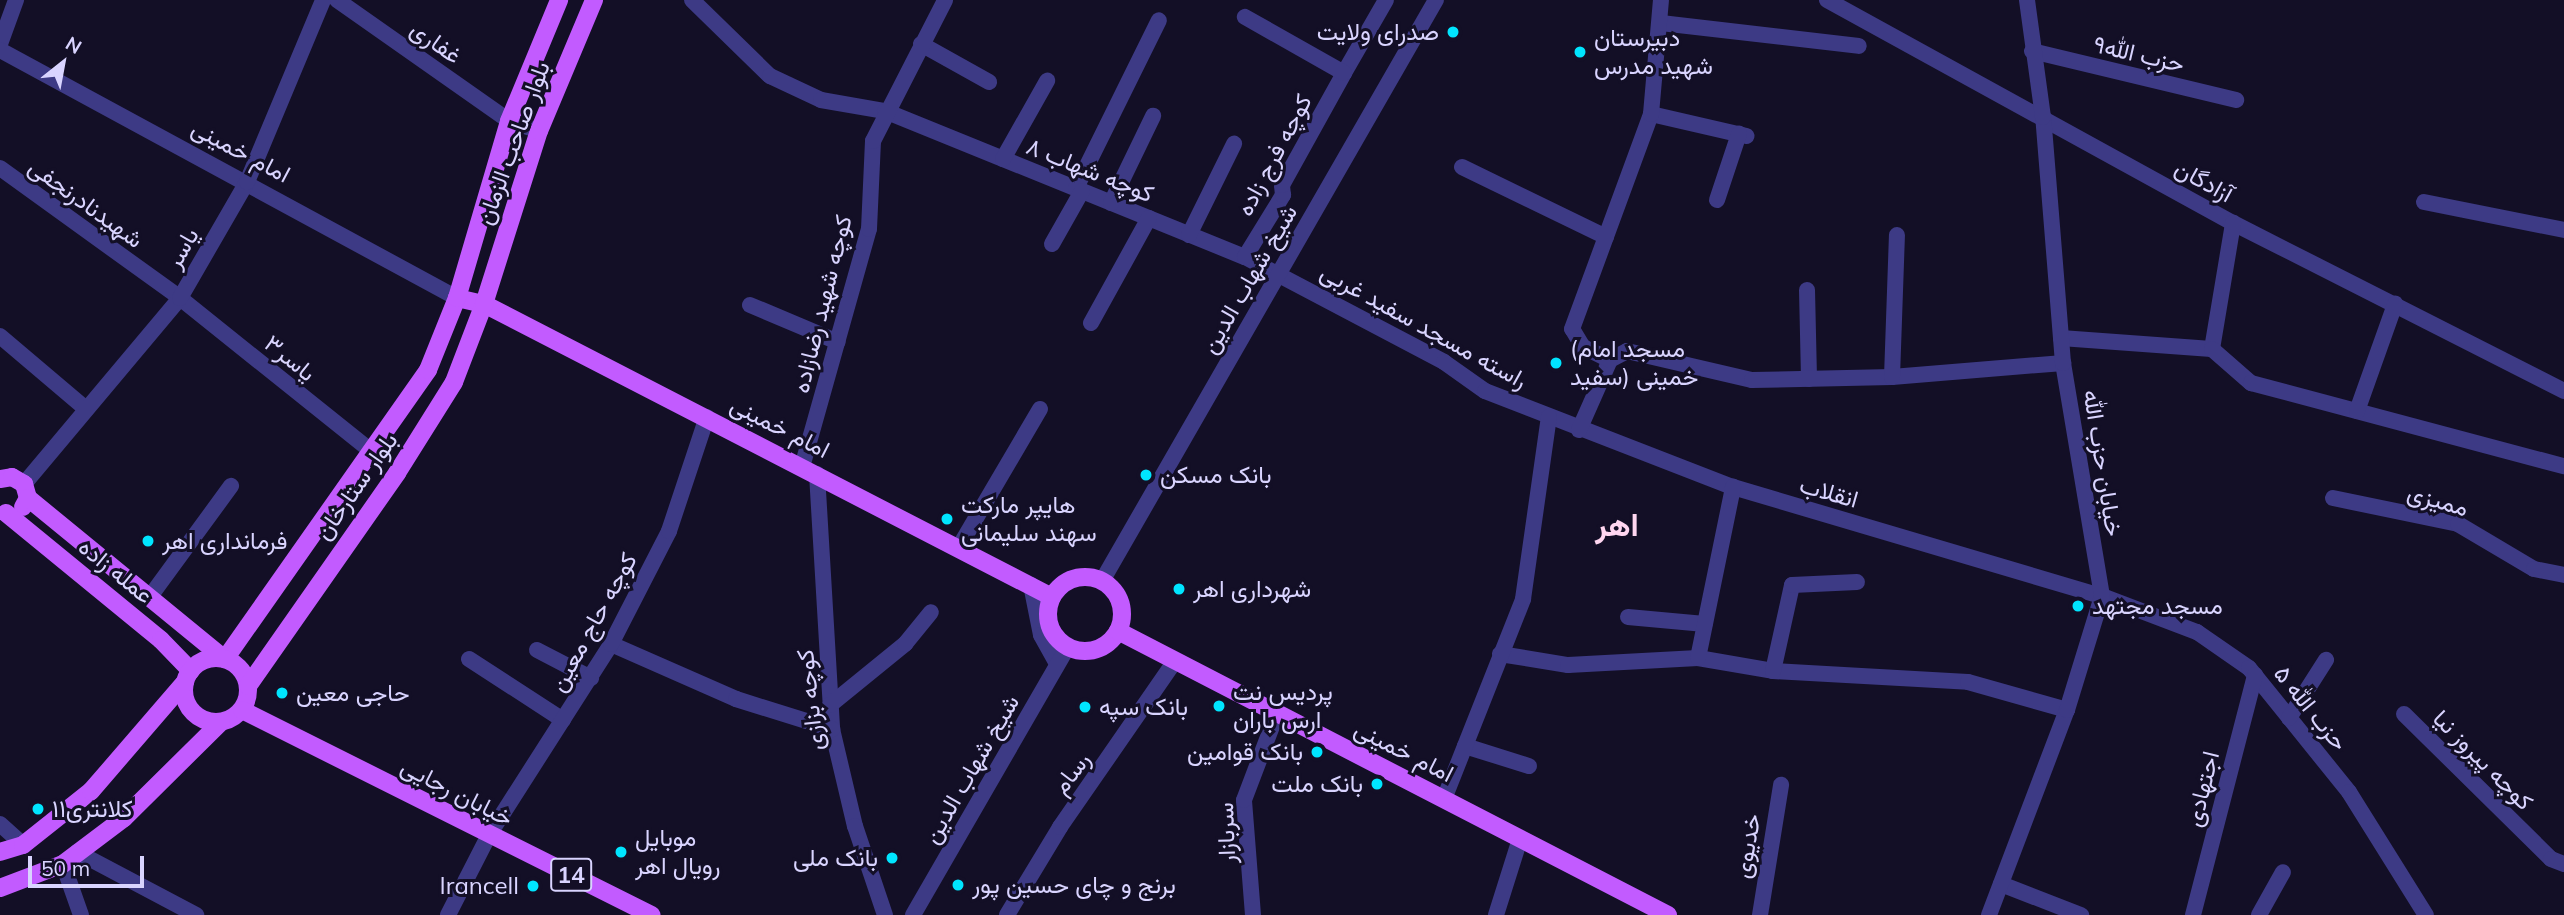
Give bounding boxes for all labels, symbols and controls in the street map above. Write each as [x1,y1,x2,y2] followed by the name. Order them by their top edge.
[405,14,467,70] street label: غفاری
[1317,18,1439,46] place label: صدرای ولایت
[1445,24,1461,40] marker: صدرای ولایت
[1594,24,1713,80] place label: دبیرستان شهید مدرس
[28,28,98,98] north arrow
[2091,30,2187,78] street label: حزب الله۹
[61,31,86,59] text: N
[1572,44,1588,60] marker: دبیرستان شهید مدرس
[470,57,556,229] street label: بلوار صاحب الزمان
[1230,89,1318,221] street label: کوچه فرج زاده
[187,113,295,189] street label: امام خمینی
[1022,131,1158,209] street label: کوچه شهاب ۸
[23,152,149,254] street label: شهیدنادرنجفی
[2170,153,2238,209] street label: آزادگان
[1195,200,1303,358] street label: شیخ شهاب الدین
[786,212,858,396] street label: کوچه شهید رضازاده
[159,223,205,273] street label: یاسر
[1316,257,1532,395] street label: راسته مسجد سفید غربی
[258,329,322,387] street label: یاسر۳
[1570,335,1698,391] place label: (مسجد امام خمینی (سفید
[1548,355,1564,371] marker: (مسجد امام خمینی (سفید
[2077,388,2129,538] street label: خیابان حزب الله
[726,390,834,464] street label: امام خمینی
[308,427,404,545] street label: بلوار ستارخان
[1160,461,1272,489] place label: بانک مسکن
[1138,467,1154,483] marker: بانک مسکن
[1796,470,1862,514] street label: انقلاب
[2404,478,2472,522] street label: ممیزی
[961,491,1097,547] place label: هایپر مارکت سهند سلیمانی
[1595,505,1639,543] district label: اهر
[939,511,955,527] marker: هایپر مارکت سهند سلیمانی
[162,527,288,555] place label: فرمانداری اهر
[73,532,159,610] street label: عمله زاده
[140,533,156,549] marker: فرمانداری اهر
[543,548,643,696] street label: کوچه حاج معین
[1193,575,1311,603] place label: شهرداری اهر
[1171,581,1187,597] marker: شهرداری اهر
[2092,592,2223,620] place label: مسجد مجتهد
[2070,598,2086,614] marker: مسجد مجتهد
[790,648,830,752] street label: کوچه بزازی
[2268,660,2354,756] street label: حزب الله ۵
[1233,678,1333,734] place label: پردیس نت ارس باران
[296,679,410,707] place label: حاجی معین
[274,685,290,701] marker: حاجی معین
[917,690,1025,848] street label: شیخ شهاب الدین
[1099,693,1188,721] place label: بانک سپه
[1211,698,1227,714] marker: پردیس نت ارس باران
[1077,699,1093,715] marker: بانک سپه
[2427,704,2539,816] street label: کوچه پیروز نیا
[1350,714,1458,788] street label: امام خمینی
[1187,738,1303,766] place label: بانک قوامین
[1309,744,1325,760] marker: بانک قوامین
[1046,746,1096,800] street label: رسام
[2179,748,2225,830] street label: اجتهادی
[396,751,518,833] street label: خیابان رجایی
[1271,770,1363,798] place label: بانک ملت
[1369,776,1385,792] marker: بانک ملت
[52,795,133,823] place label: کلانتری۱۱
[30,801,46,817] marker: کلانتری۱۱
[1211,802,1241,864] street label: سربازار
[1727,811,1767,881] street label: خدیوی
[635,824,720,880] place label: موبایل رویال اهر
[32,842,147,886] scale bar
[613,844,629,860] marker: موبایل رویال اهر
[793,844,878,872] place label: بانک ملی
[884,850,900,866] marker: بانک ملی
[41,855,90,881] text: 50 m
[550,856,592,894] road number: 14
[972,871,1176,899] place label: برنج و چای حسین پور
[440,872,519,900] place label: Irancell
[950,877,966,893] marker: برنج و چای حسین پور
[525,878,541,894] marker: Irancell

